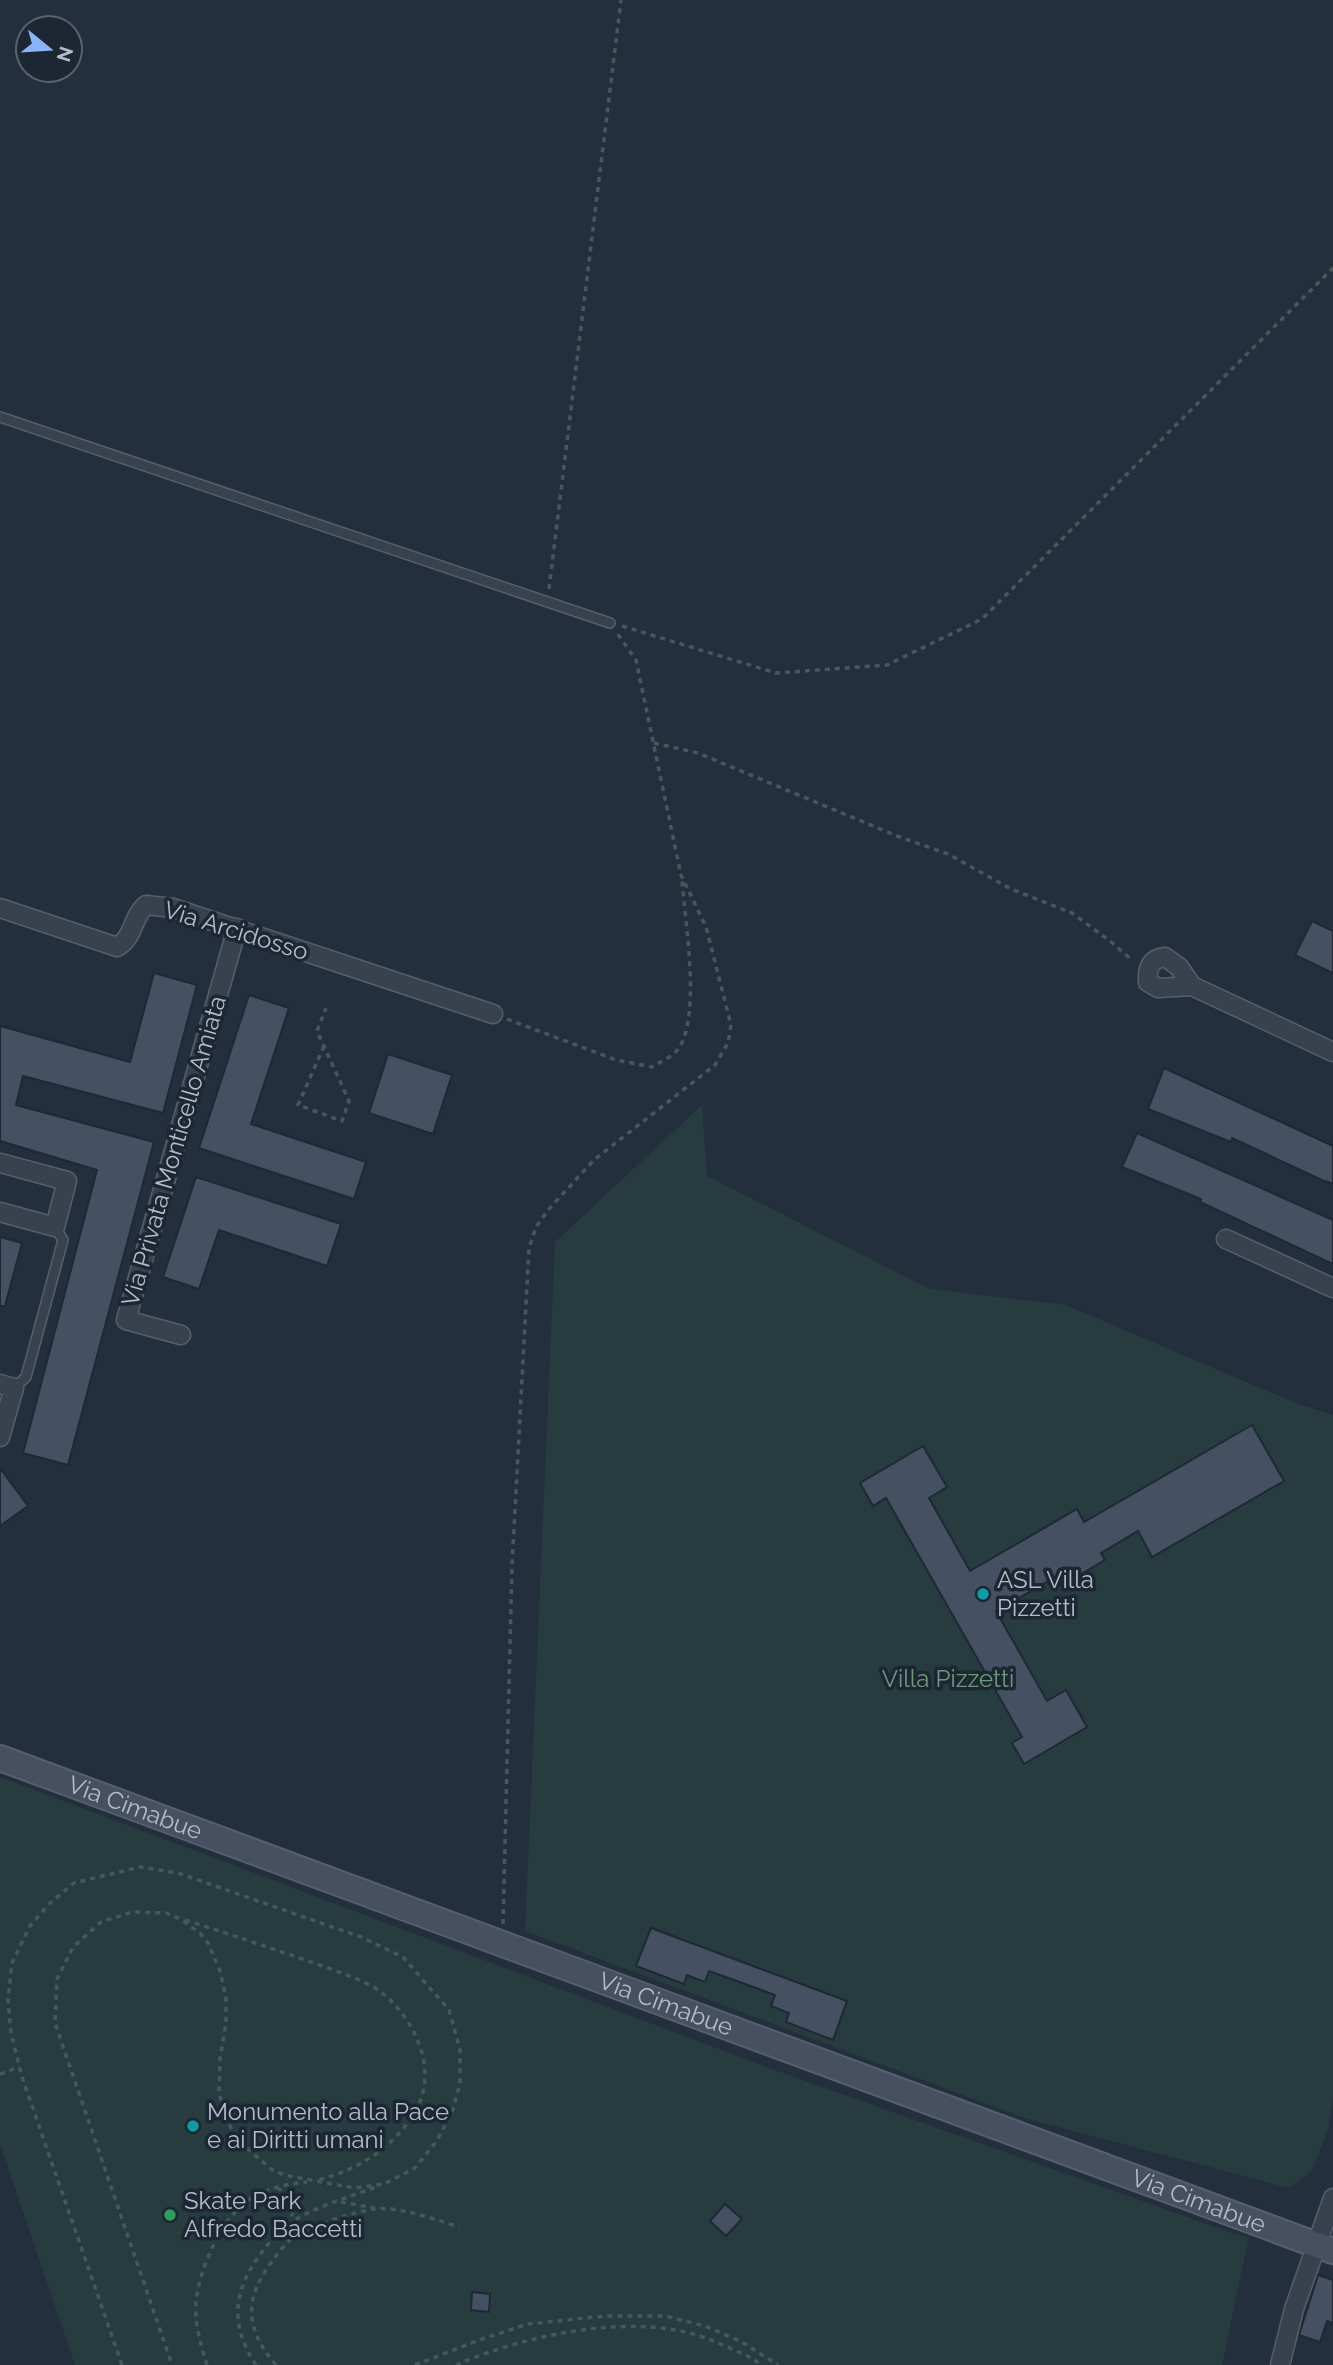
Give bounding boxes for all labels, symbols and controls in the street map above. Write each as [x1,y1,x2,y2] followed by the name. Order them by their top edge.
[14,14,84,84] north arrow
[52,44,78,65] text: N
[161,895,312,966] street label: Via Arcidosso
[115,992,232,1310] street label: Via Privata Monticello Amiata
[997,1565,1094,1622] place label: ASL Villa Pizzetti
[975,1586,991,1602] marker: ASL Villa Pizzetti
[882,1664,1014,1693] park label: Villa Pizzetti
[64,1769,206,1845] street label: Via Cimabue
[595,1966,737,2042] street label: Via Cimabue
[207,2097,449,2154] place label: Monumento alla Pace e ai Diritti umani
[185,2118,201,2134] marker: Monumento alla Pace e ai Diritti umani
[1128,2163,1270,2239] street label: Via Cimabue
[184,2186,363,2243] place label: Skate Park Alfredo Baccetti
[162,2207,178,2223] marker: Skate Park Alfredo Baccetti

